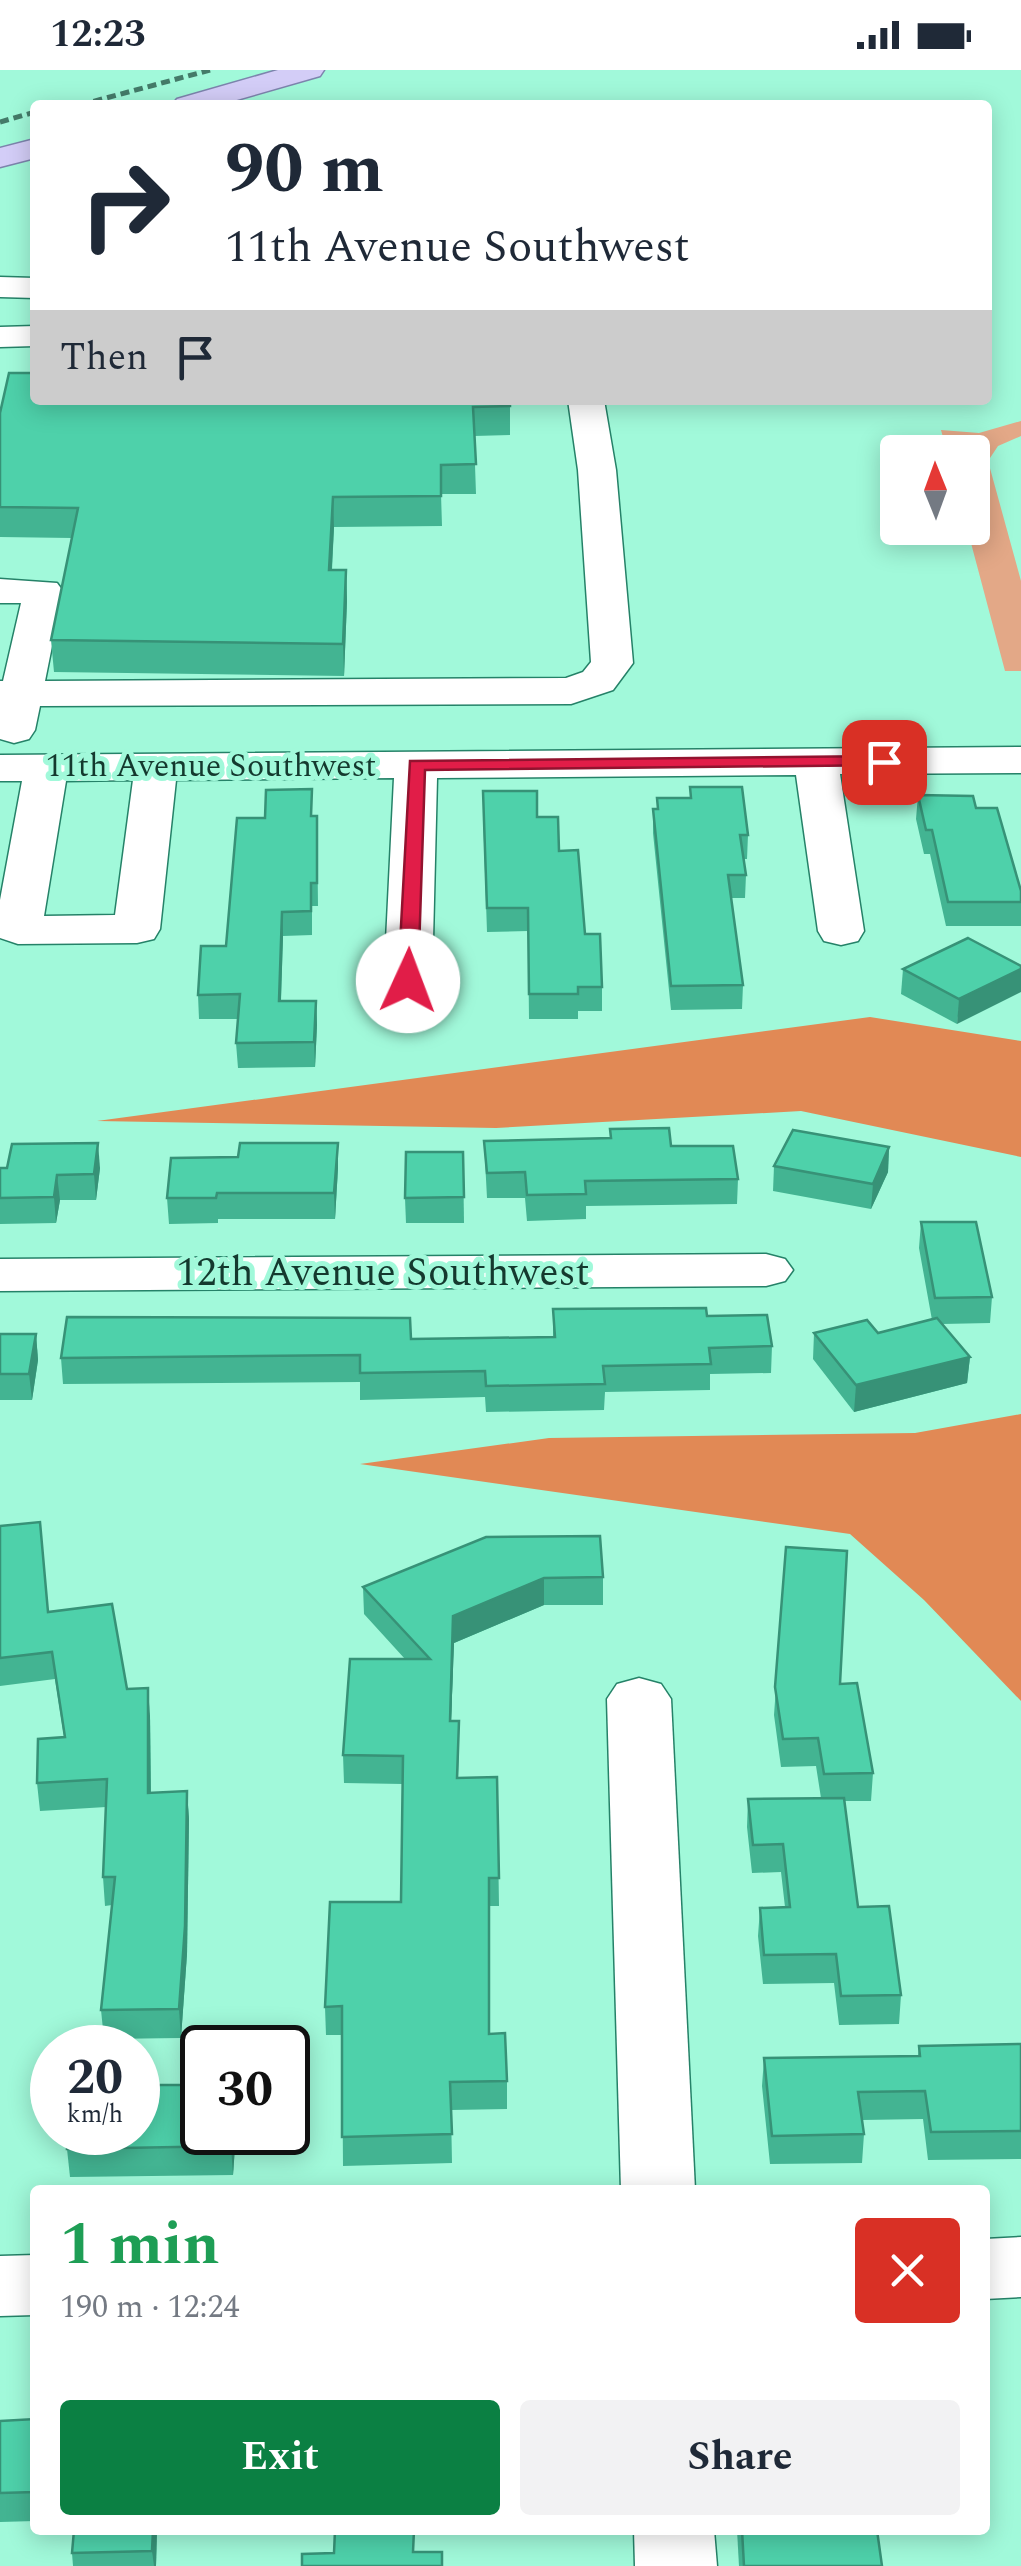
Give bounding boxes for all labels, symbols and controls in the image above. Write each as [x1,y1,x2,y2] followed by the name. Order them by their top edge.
[50,6,145,64] text: 12:23
[225,117,384,223] text: 90 m
[60,140,190,270] icon: right
[225,213,690,282] text: 11th Avenue Southwest
[60,329,148,387] text: Then
[168,330,223,385] icon: arrive
[880,435,990,545] north arrow
[880,435,990,545] map controls
[842,720,927,805] pin
[857,735,912,790] icon: arrive
[46,742,376,791] street label: 11th Avenue Southwest
[356,929,460,1033] position arrow
[176,1243,590,1304] street label: 12th Avenue Southwest
[180,2025,310,2155] speed limit sign: 30
[67,2040,123,2116] text: 20
[67,2096,123,2134] text: km/h
[60,2199,220,2291] text: 1 min
[855,2218,960,2323] button: close
[60,2283,240,2332] text: 190 m · 12:24
[60,2400,500,2515] button: Exit
[520,2400,960,2515] button: Share

